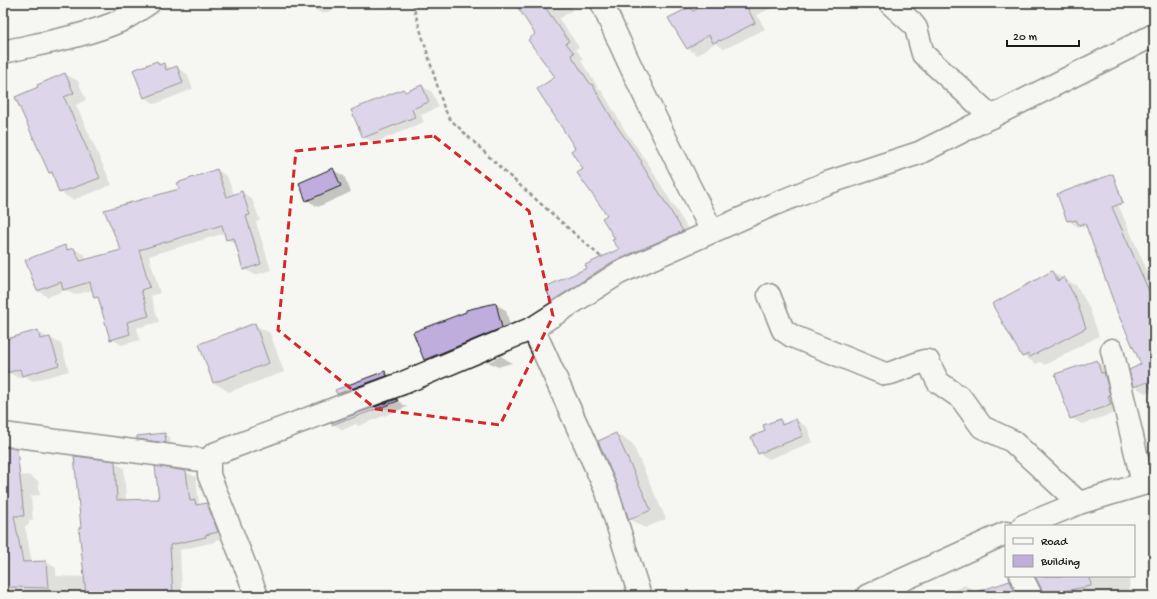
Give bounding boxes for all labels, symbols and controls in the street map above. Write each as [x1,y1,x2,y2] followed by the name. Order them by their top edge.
[1007,22,1079,48] scale bar
[1013,31,1038,45] text: 20 m
[1005,525,1135,577] legend
[1041,536,1068,550] text: Road
[1040,556,1080,570] text: Building

